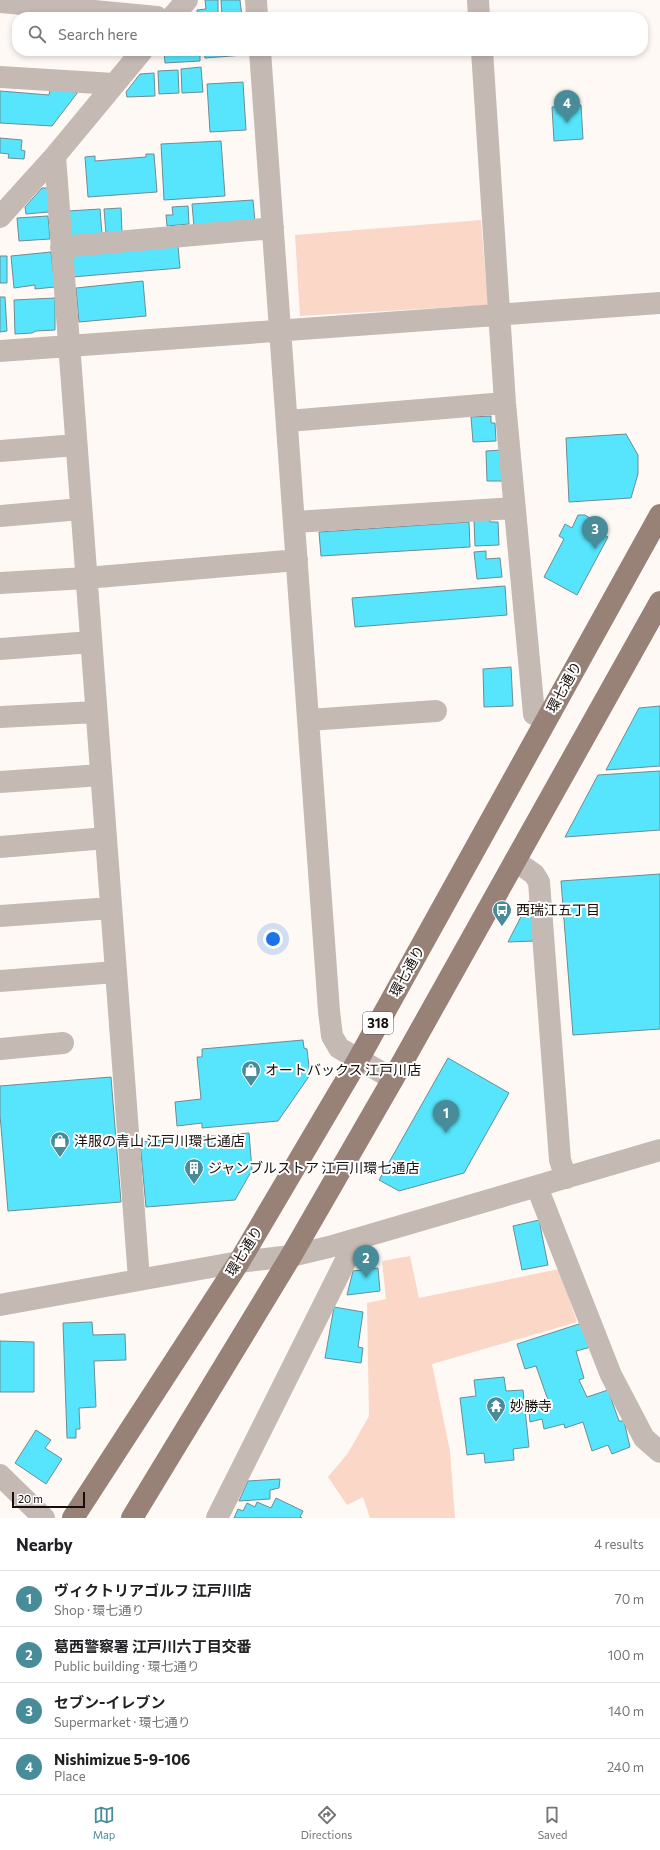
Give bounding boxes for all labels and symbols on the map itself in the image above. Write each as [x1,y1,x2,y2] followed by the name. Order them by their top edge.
[554,90,580,123] pin: 4
[582,516,608,549] pin: 3
[543,658,585,715] street label: 環七通り
[491,899,513,927] bus stop icon: 西瑞江五丁目
[516,901,600,918] place label: 西瑞江五丁目
[263,929,283,949] your location
[386,942,428,999] street label: 環七通り
[363,1012,393,1034] road number: 318
[240,1059,262,1087] shop icon: オートバックス 江戸川店
[265,1061,421,1078] place label: オートバックス 江戸川店
[433,1100,459,1133] pin: 1
[49,1130,71,1158] shop icon: 洋服の青山 江戸川環七通店
[74,1132,245,1149] place label: 洋服の青山 江戸川環七通店
[183,1157,205,1185] building icon: ジャンブルストア 江戸川環七通店
[208,1159,420,1176] place label: ジャンブルストア 江戸川環七通店
[222,1222,266,1279] street label: 環七通り
[353,1245,379,1278] pin: 2
[485,1395,507,1423] temple icon: 妙勝寺
[510,1397,552,1414] place label: 妙勝寺
[12,1490,85,1509] scale bar

